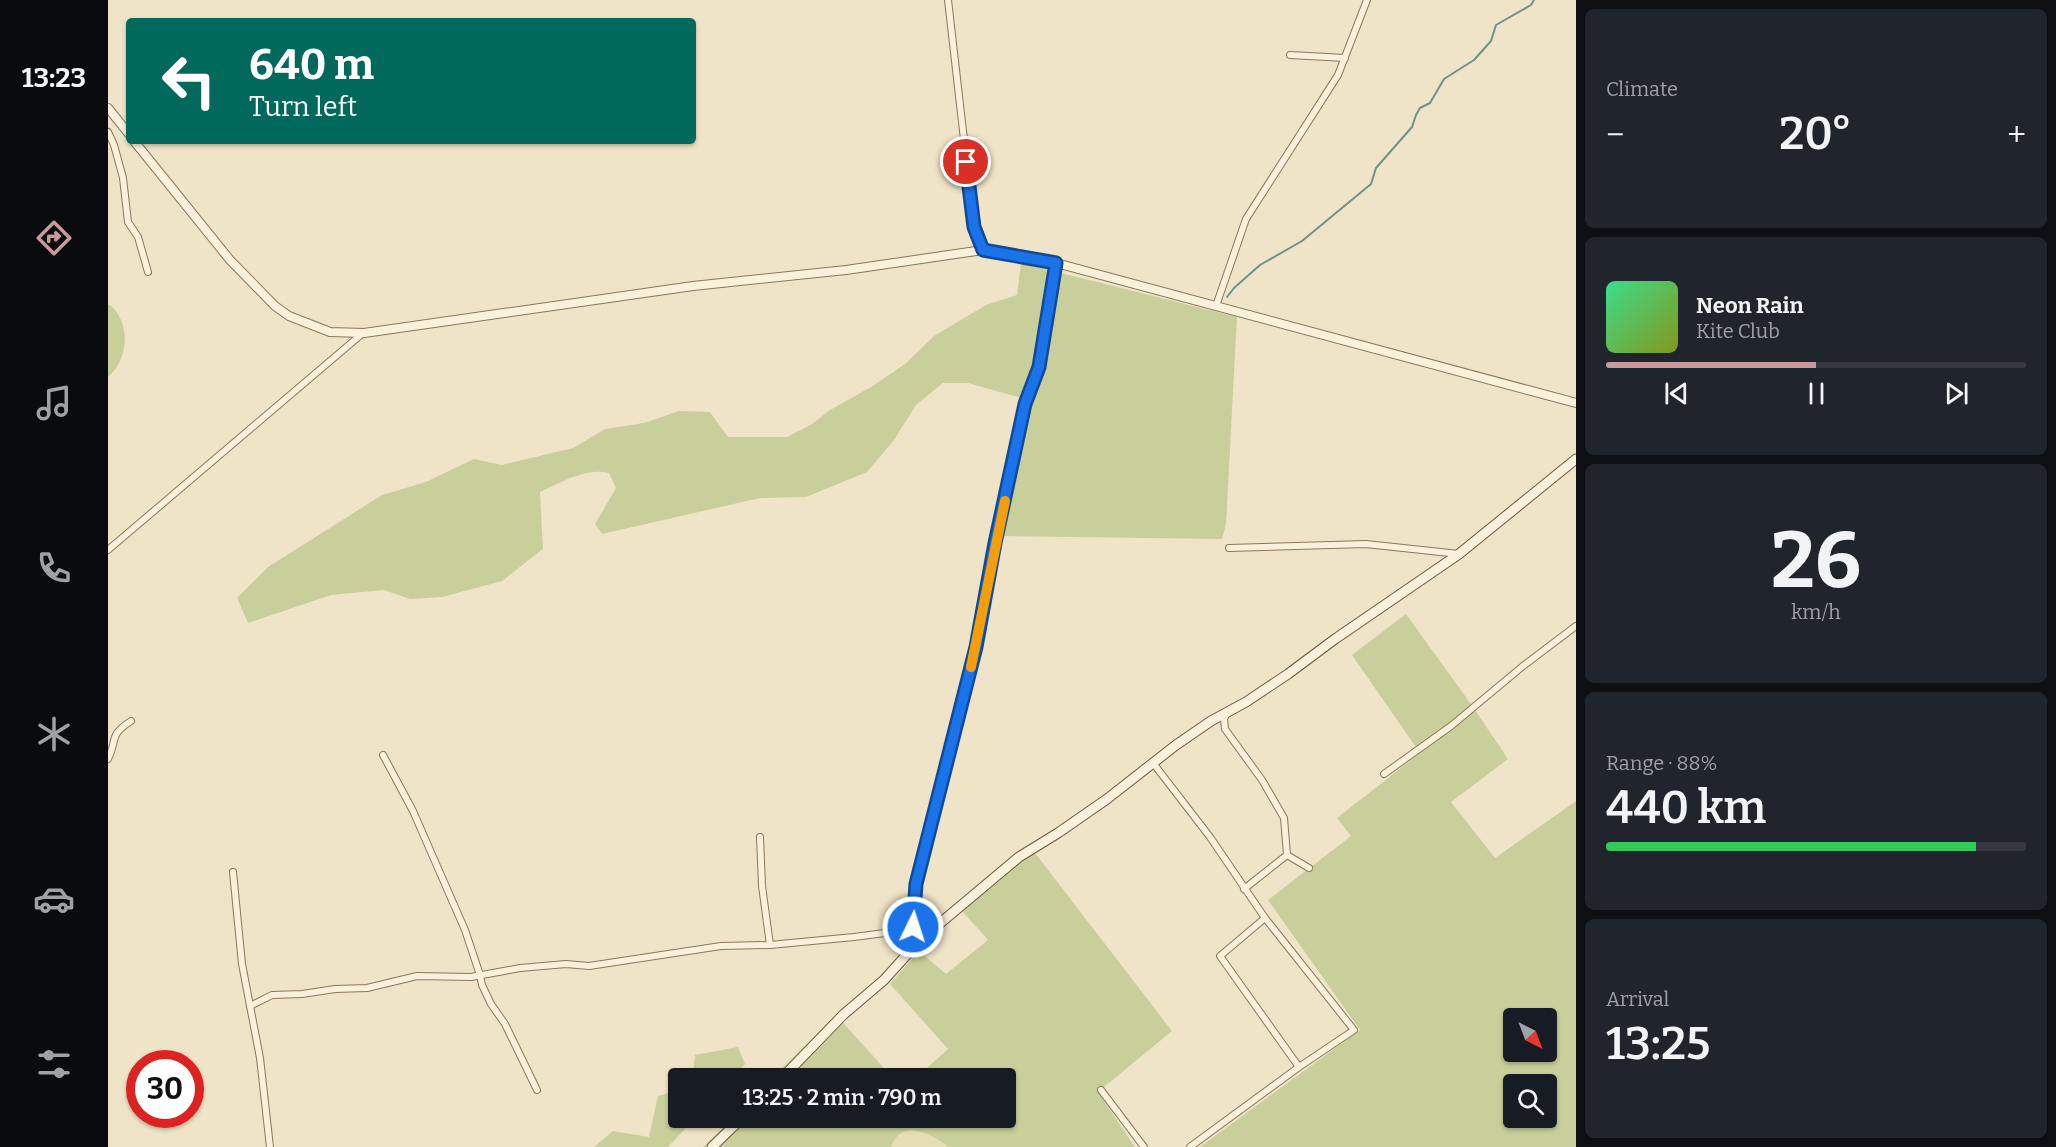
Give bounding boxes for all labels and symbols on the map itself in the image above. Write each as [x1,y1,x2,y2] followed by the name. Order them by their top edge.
[940,136,991,187] pin
[881,895,945,959] position arrow
[1503,1008,1557,1062] north arrow
[126,1050,204,1128] speed limit sign: 30

